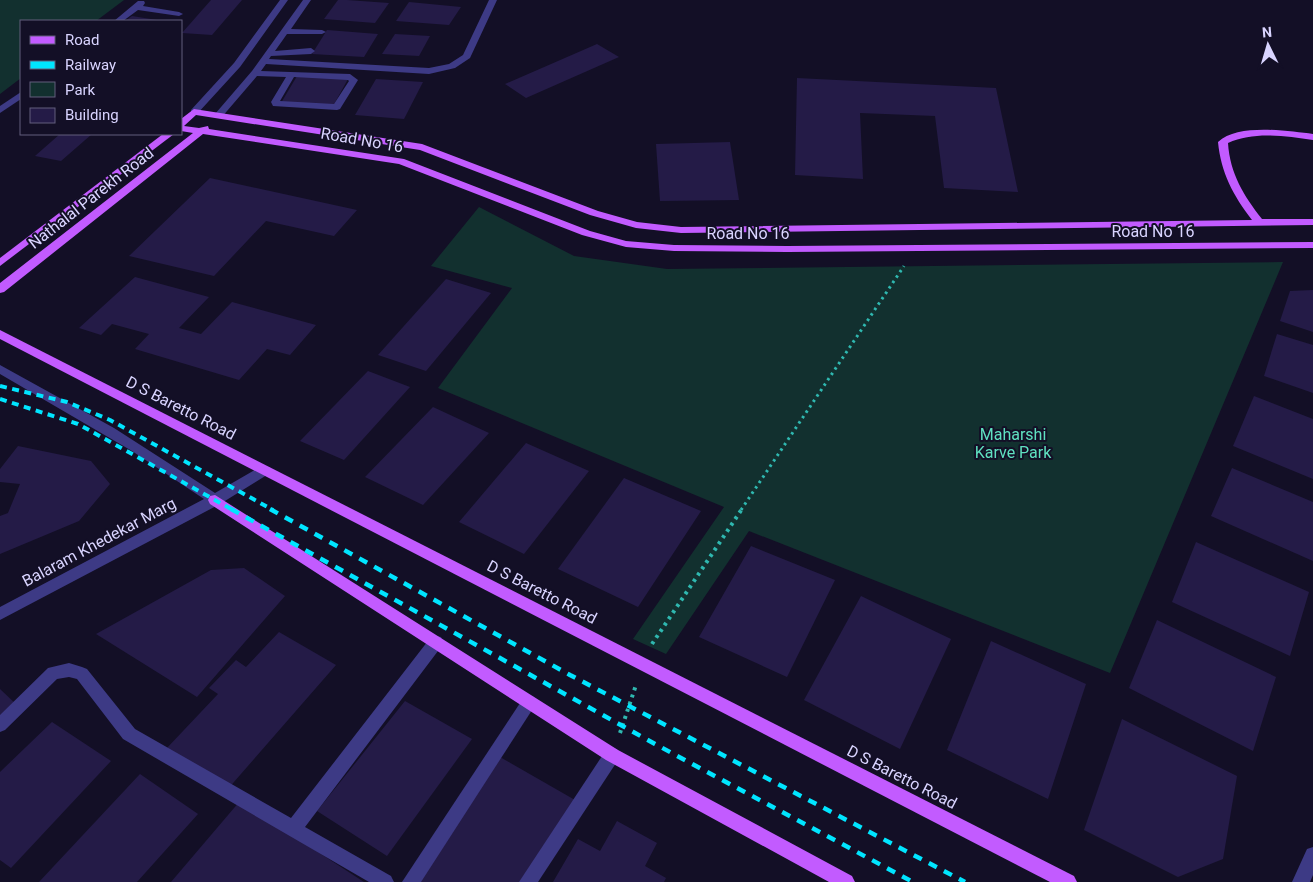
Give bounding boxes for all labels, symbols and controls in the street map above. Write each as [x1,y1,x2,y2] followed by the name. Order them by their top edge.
[20,20,182,135] legend
[1243,20,1293,70] north arrow
[1261,24,1272,40] text: N
[65,31,99,49] text: Road
[65,56,116,74] text: Railway
[65,81,96,99] text: Park
[65,106,119,124] text: Building
[319,123,405,157] street label: Road No 16
[25,143,157,253] street label: Nathalal Parekh Road
[1111,222,1195,241] street label: Road No 16
[706,224,790,243] street label: Road No 16
[123,372,239,444] street label: D S Baretto Road
[975,425,1052,462] park label: Maharshi Karve Park
[19,493,179,591] street label: Balaram Khedekar Marg
[484,556,600,628] street label: D S Baretto Road
[844,741,960,813] street label: D S Baretto Road

